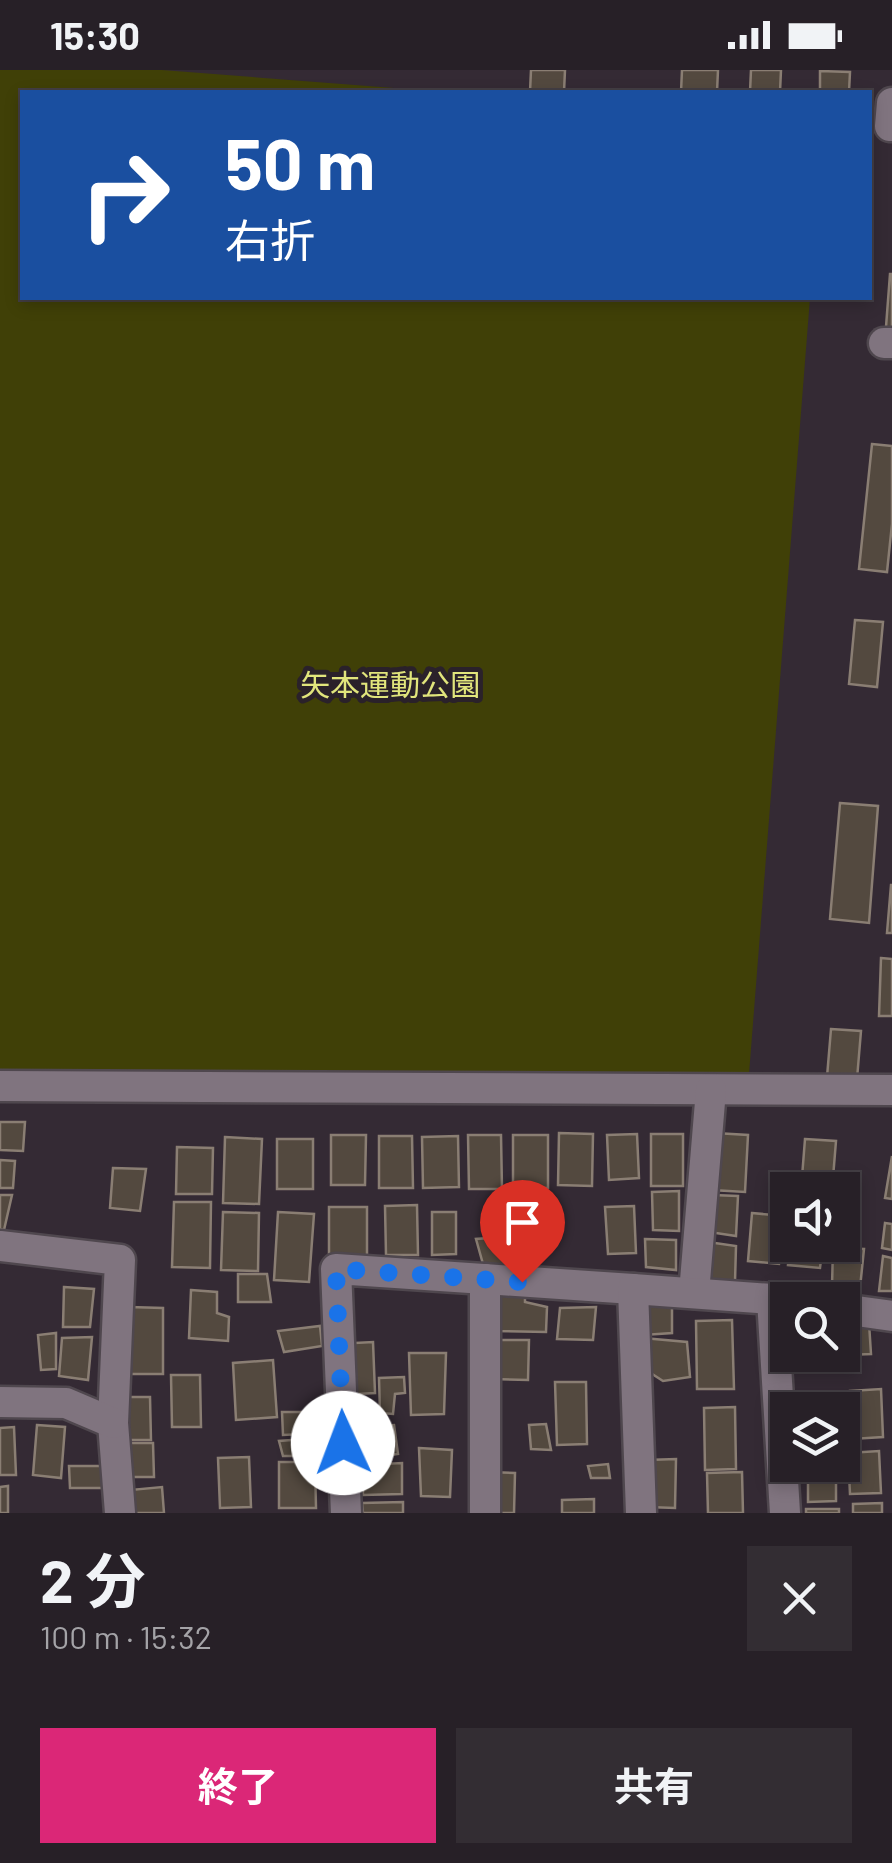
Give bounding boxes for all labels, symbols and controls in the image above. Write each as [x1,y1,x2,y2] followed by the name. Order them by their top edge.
[50,12,140,58] text: 15:30
[225,120,375,204] text: 50 m
[60,130,190,260] icon: right
[225,212,315,266] text: 右折
[300,666,480,702] park label: 矢本運動公園
[770,1172,860,1482] map controls
[770,1172,860,1262] button: sound
[480,1180,565,1283] pin
[495,1195,550,1250] icon: arrive
[770,1282,860,1372] button: search
[291,1391,395,1495] position arrow
[770,1392,860,1482] button: layers
[40,1543,146,1615] text: 2 分
[747,1546,852,1651] button: close
[40,1617,212,1655] text: 100 m · 15:32
[40,1728,436,1843] button: 終了
[456,1728,852,1843] button: 共有

